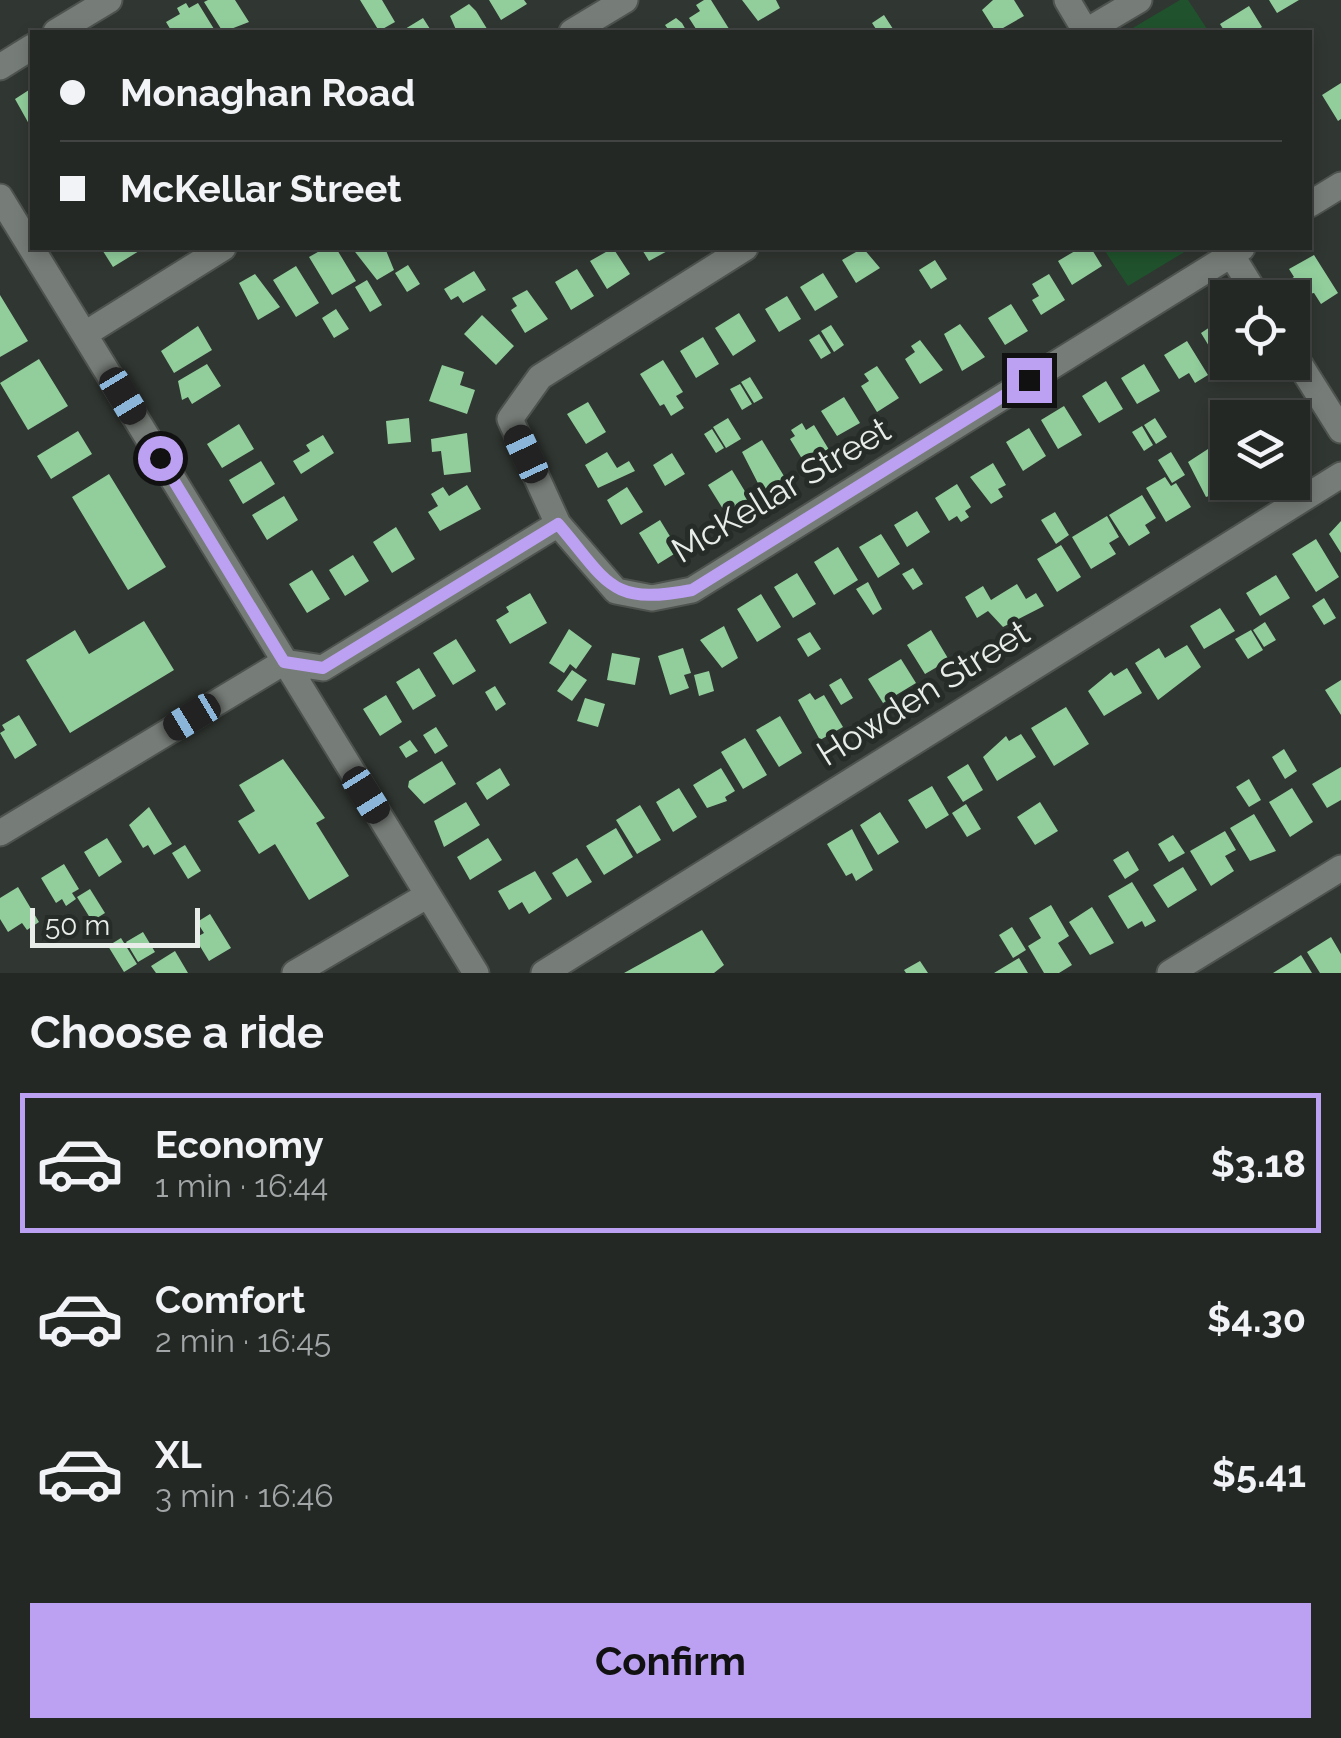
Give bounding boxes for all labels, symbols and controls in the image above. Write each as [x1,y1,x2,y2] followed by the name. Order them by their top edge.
[120,70,415,115] text: Monaghan Road
[120,166,402,211] text: McKellar Street
[1210,280,1310,500] map controls
[1210,280,1310,380] button: locate
[1007,358,1052,403] route end
[95,363,151,429] car
[1210,400,1310,500] button: layers
[664,408,897,571] street label: McKellar Street
[500,420,552,488] car
[138,436,183,481] route start
[809,611,1037,774] street label: Howden Street
[159,689,225,745] car
[337,762,395,828] car
[30,903,200,948] scale bar
[45,909,110,942] text: 50 m
[30,1006,324,1059] text: Choose a ride
[35,1118,125,1208] icon: car
[155,1122,324,1167] text: Economy
[1211,1141,1306,1186] text: $3.18
[155,1167,328,1204] text: 1 min · 16:44
[35,1273,125,1363] icon: car
[155,1277,305,1322] text: Comfort
[1207,1296,1306,1341] text: $4.30
[155,1322,331,1359] text: 2 min · 16:45
[35,1428,125,1518] icon: car
[155,1432,202,1477] text: XL
[1212,1451,1306,1496] text: $5.41
[155,1477,333,1514] text: 3 min · 16:46
[30,1603,1311,1718] button: Confirm

